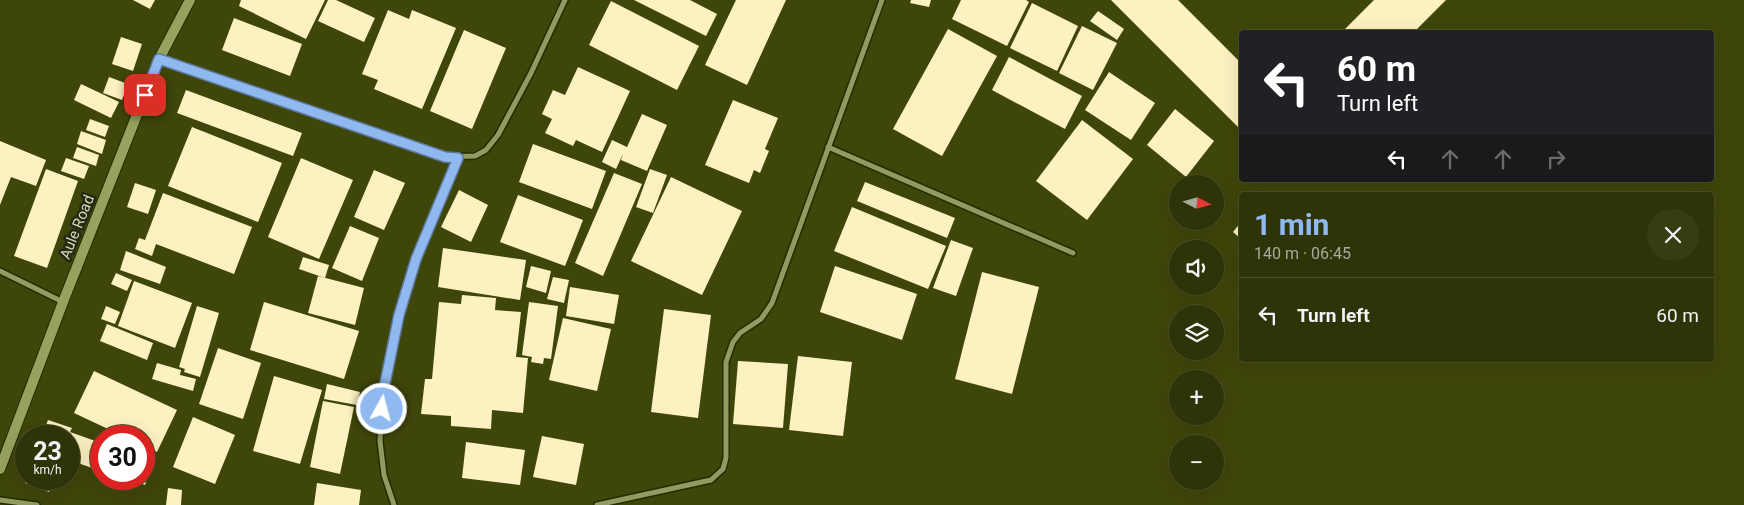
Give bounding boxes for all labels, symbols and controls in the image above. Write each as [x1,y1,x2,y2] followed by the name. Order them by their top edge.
[1337,49,1416,90] text: 60 m
[1254,50,1319,115] icon: left
[124,74,166,116] pin
[131,81,159,109] icon: arrive
[1337,91,1418,116] text: Turn left
[1383,145,1411,173] icon: left
[1436,145,1464,173] icon: ahead
[1489,145,1517,173] icon: ahead
[1542,145,1570,173] icon: right
[1169,175,1224,230] north arrow
[1169,175,1224,490] map controls
[56,192,98,262] street label: Aule Road
[1254,207,1329,242] text: 1 min
[1647,209,1699,261] button: close
[1169,240,1224,295] button: sound
[1254,244,1351,263] text: 140 m · 06:45
[1254,301,1282,329] icon: left
[1297,304,1370,327] text: Turn left
[1656,304,1699,327] text: 60 m
[1169,305,1224,360] button: layers
[1169,370,1224,425] button: +
[355,382,407,434] position arrow
[90,425,155,490] speed limit sign: 30
[1169,435,1224,490] button: −
[33,437,62,466] text: 23
[33,463,62,477] text: km/h

